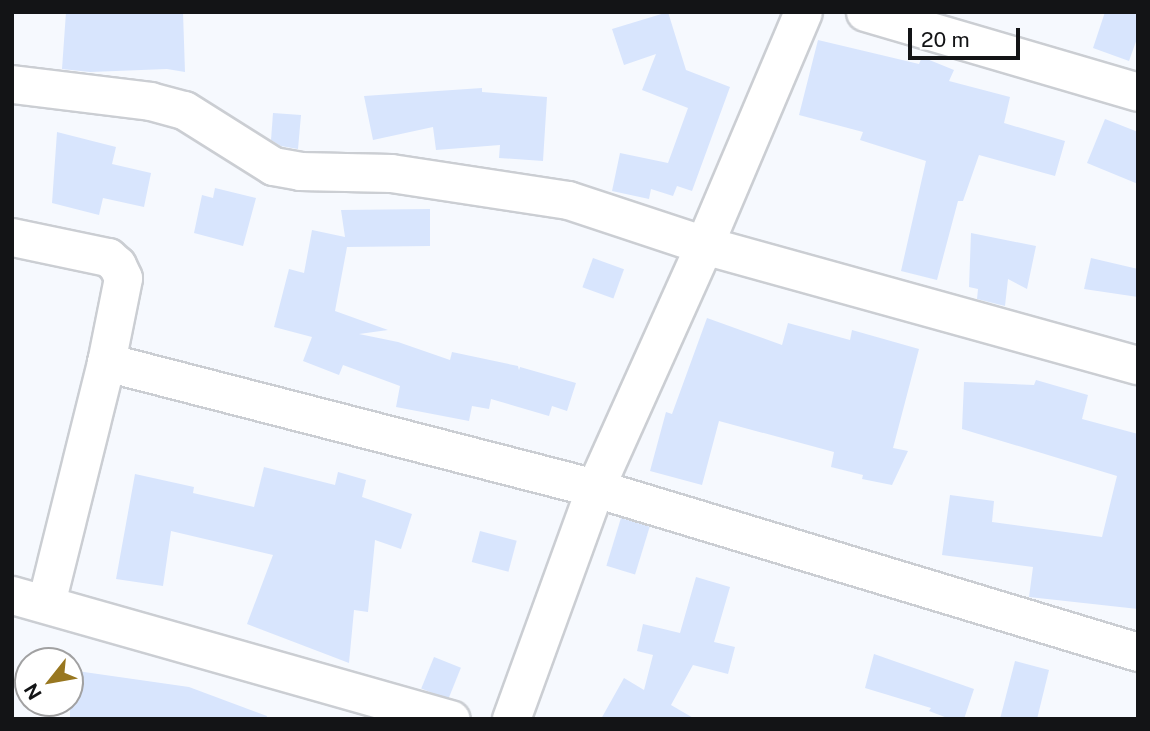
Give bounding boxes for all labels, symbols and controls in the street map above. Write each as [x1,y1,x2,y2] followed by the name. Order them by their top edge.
[912,14,1024,58] scale bar
[921,27,970,52] text: 20 m
[14,647,84,717] north arrow
[19,680,46,704] text: N

